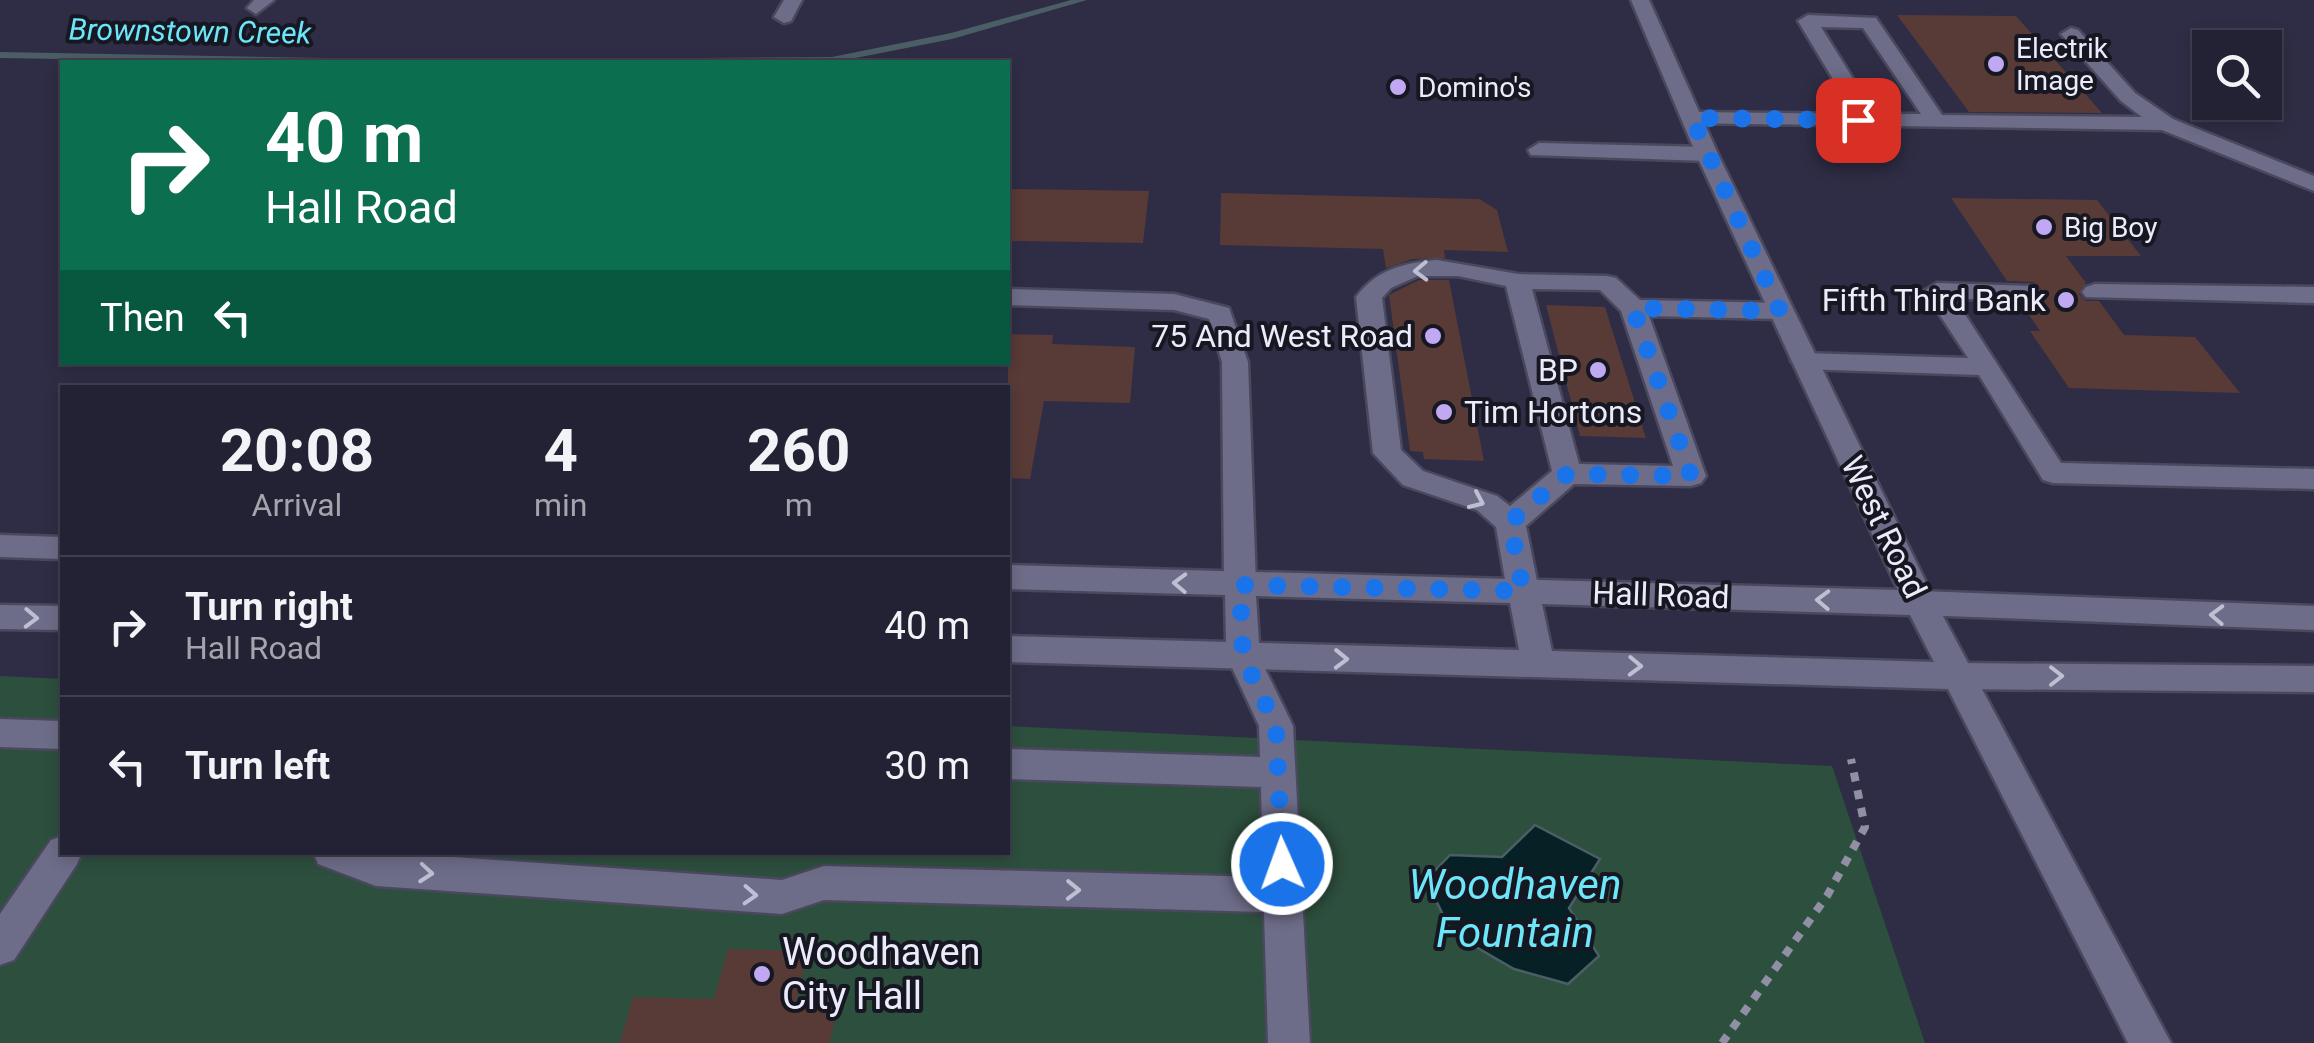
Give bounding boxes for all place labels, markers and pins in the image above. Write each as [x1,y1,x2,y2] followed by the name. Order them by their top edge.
[2016,32,2109,97] place label: Electrik Image
[1985,53,2007,75] marker: Electrik Image
[1418,71,1532,104] place label: Domino's
[1387,76,1409,98] marker: Domino's
[1816,78,1901,163] pin
[2064,211,2157,244] place label: Big Boy
[2033,216,2055,238] marker: Big Boy
[1822,281,2047,319] place label: Fifth Third Bank
[2055,289,2077,311] marker: Fifth Third Bank
[1151,317,1413,355] place label: 75 And West Road
[1422,325,1444,347] marker: 75 And West Road
[1538,351,1578,389] place label: BP
[1587,359,1609,381] marker: BP
[1464,393,1642,431] place label: Tim Hortons
[1433,401,1455,423] marker: Tim Hortons
[782,930,981,1018] place label: Woodhaven City Hall
[751,963,773,985] marker: Woodhaven City Hall

